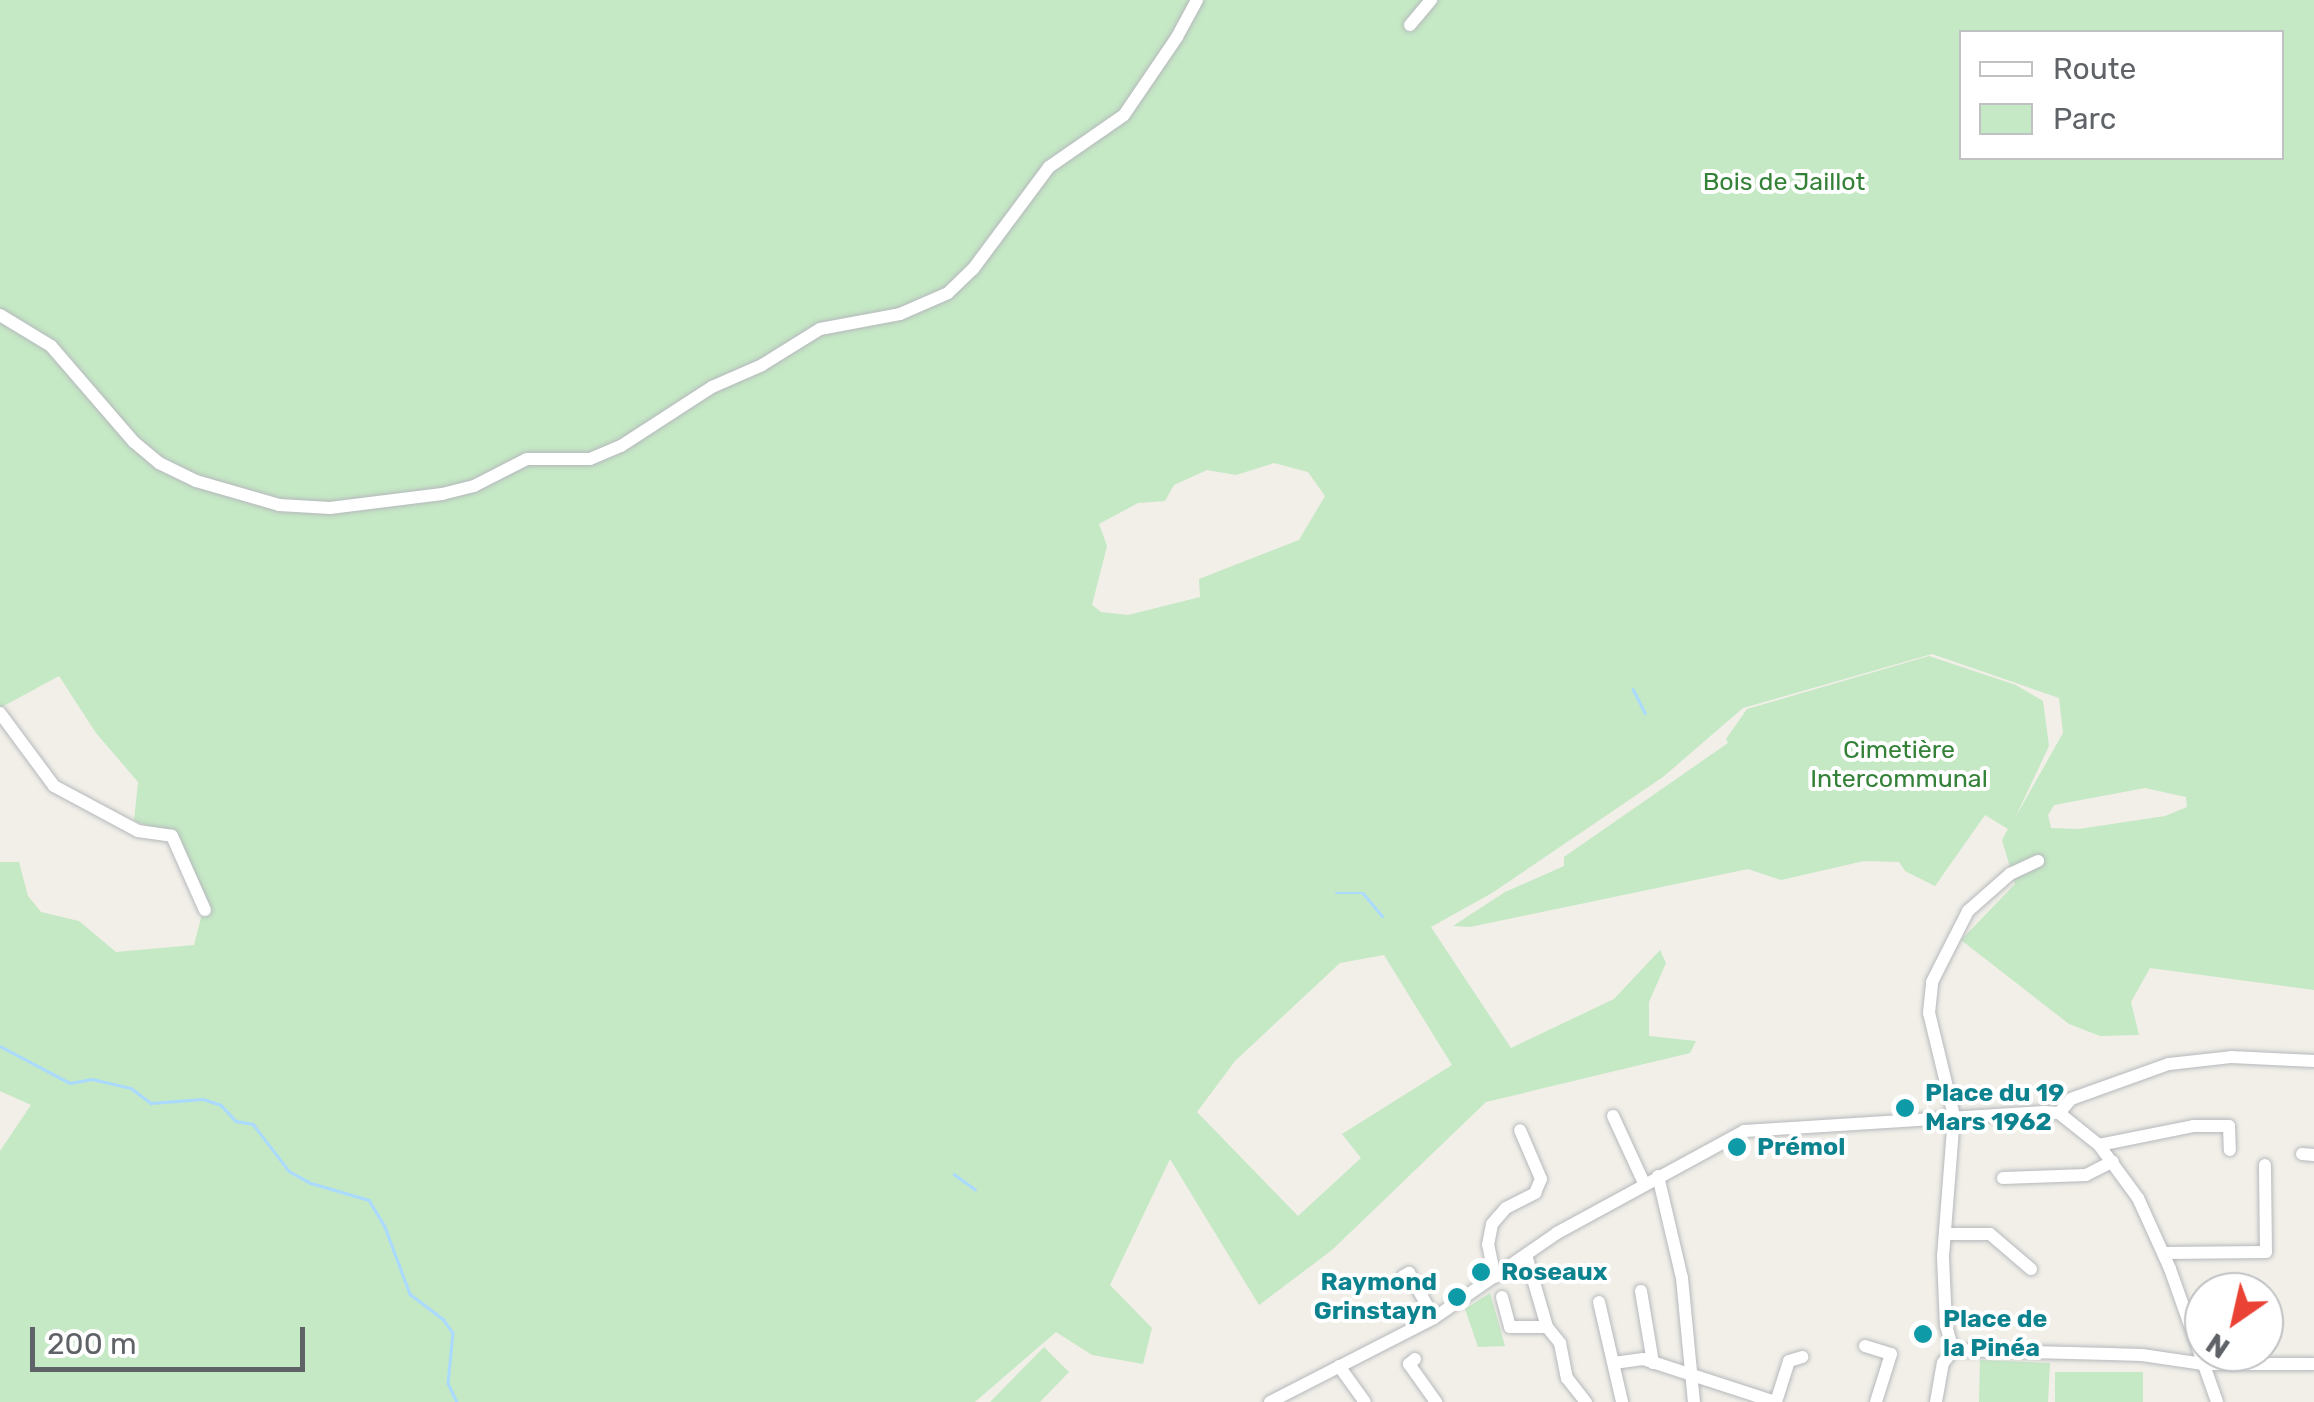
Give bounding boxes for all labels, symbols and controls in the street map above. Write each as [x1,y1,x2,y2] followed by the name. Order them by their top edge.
[1959,30,2284,160] legend
[2053,51,2136,87] text: Route
[2053,101,2116,137] text: Parc
[1703,167,1865,197] park label: Bois de Jaillot
[1810,736,1988,795] park label: Cimetière Intercommunal
[1925,1079,2064,1138] place label: Place du 19 Mars 1962
[1894,1097,1916,1119] marker: Place du 19 Mars 1962
[1757,1132,1845,1162] place label: Prémol
[1726,1136,1748,1158] marker: Prémol
[1501,1257,1608,1287] place label: Roseaux
[1470,1261,1492,1283] marker: Roseaux
[1314,1268,1437,1327] place label: Raymond Grinstayn
[2184,1272,2284,1372] north arrow
[1446,1286,1468,1308] marker: Raymond Grinstayn
[1943,1305,2047,1364] place label: Place de la Pinéa
[35,1307,310,1369] scale bar
[1912,1323,1934,1345] marker: Place de la Pinéa
[47,1326,137,1362] text: 200 m
[2200,1326,2236,1365] text: N

